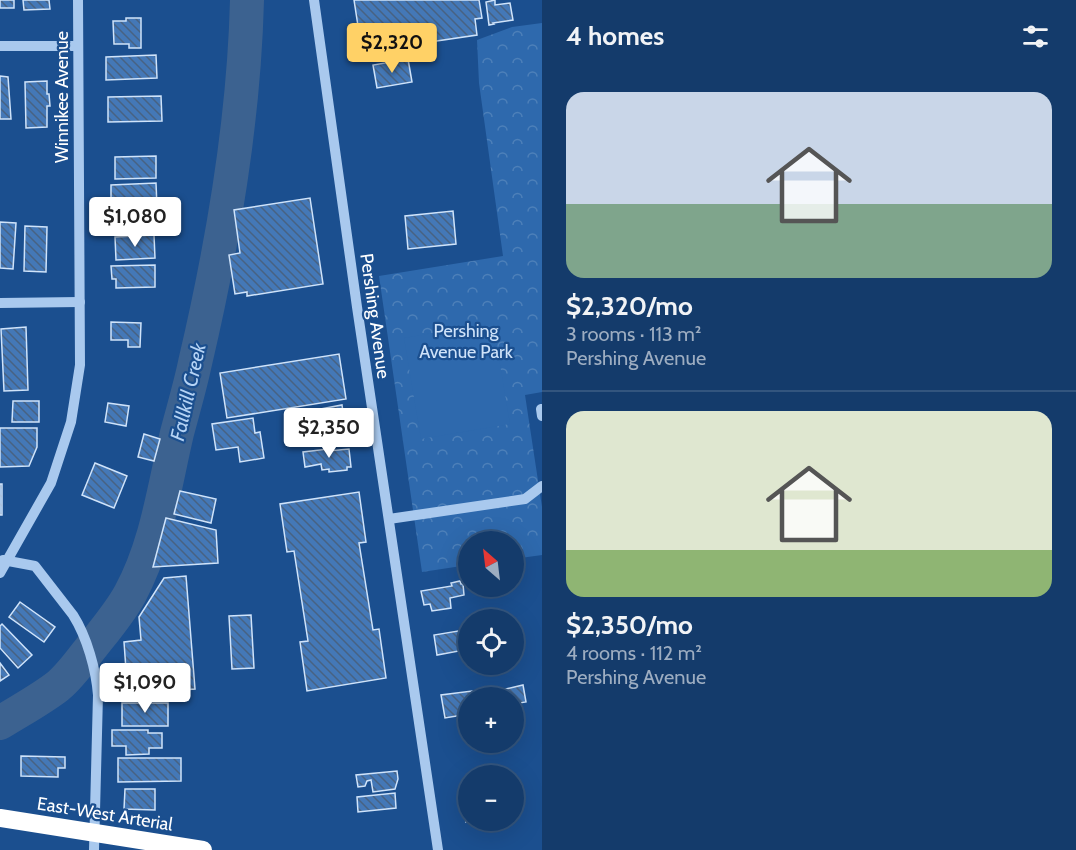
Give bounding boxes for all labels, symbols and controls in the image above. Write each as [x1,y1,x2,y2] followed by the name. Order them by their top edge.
[566,20,664,52] text: 4 homes
[1019,20,1052,53] icon: filters
[343,23,441,74] pin: $2,320
[361,30,423,54] text: $2,320
[51,31,73,163] street label: Winnikee Avenue
[755,131,863,239] icon: home
[86,197,184,248] pin: $1,080
[103,204,167,228] text: $1,080
[355,252,395,380] street label: Pershing Avenue
[566,290,693,322] text: $2,320/mo
[419,320,514,363] park label: Pershing Avenue Park
[566,322,702,346] text: 3 rooms · 113 m²
[165,339,211,443] water label: Fallkill Creek
[566,346,706,370] text: Pershing Avenue
[280,408,378,459] pin: $2,350
[298,415,360,439] text: $2,350
[755,450,863,558] icon: home
[458,531,524,597] north arrow
[458,531,524,831] map controls
[458,609,524,675] button: locate
[566,609,693,641] text: $2,350/mo
[566,641,702,665] text: 4 rooms · 112 m²
[96,663,194,714] pin: $1,090
[566,665,706,689] text: Pershing Avenue
[114,670,176,694] text: $1,090
[458,687,524,753] button: +
[458,765,524,831] button: −
[36,792,175,836] street label: East-West Arterial

